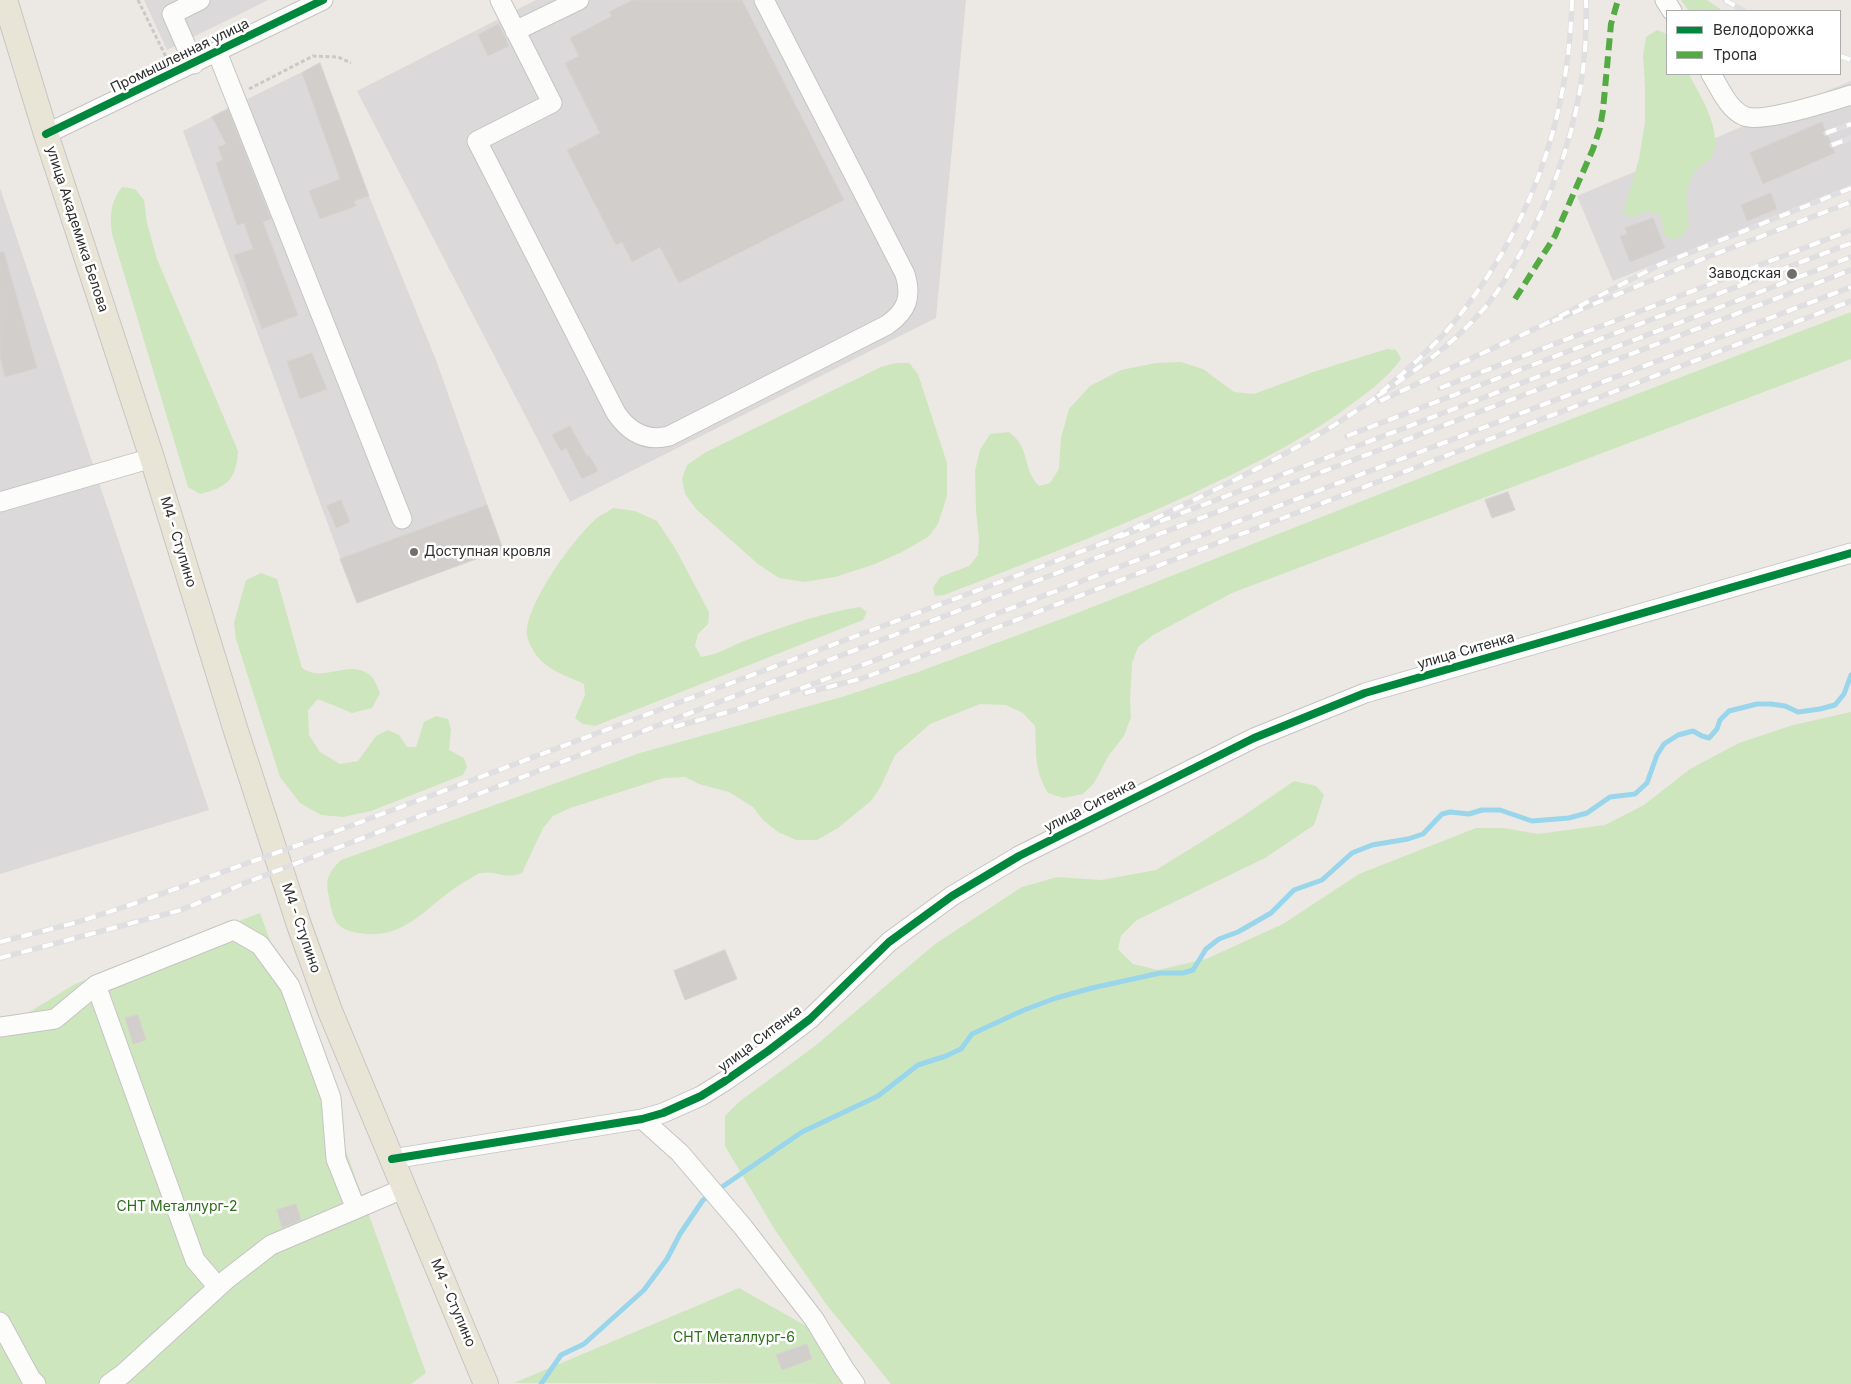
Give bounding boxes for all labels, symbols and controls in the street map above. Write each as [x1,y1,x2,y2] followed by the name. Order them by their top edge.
[1666,10,1841,75] legend
[108,15,252,97] street label: Промышленная улица
[1713,20,1814,39] text: Велодорожка
[1713,45,1757,64] text: Тропа
[42,144,112,314] street label: улица Академика Белова
[1708,266,1781,282] place label: Заводская
[1785,267,1799,281] marker: Заводская
[156,495,200,589] street label: М4 - Ступино
[424,544,551,560] place label: Доступная кровля
[408,546,420,558] marker: Доступная кровля
[1415,629,1517,673] street label: улица Ситенка
[1041,776,1139,836] street label: улица Ситенка
[278,881,324,975] street label: М4 - Ступино
[715,1002,805,1076] street label: улица Ситенка
[116,1199,238,1215] park label: СНТ Металлург-2
[427,1256,479,1350] street label: М4 - Ступино
[673,1330,795,1346] park label: СНТ Металлург-6

